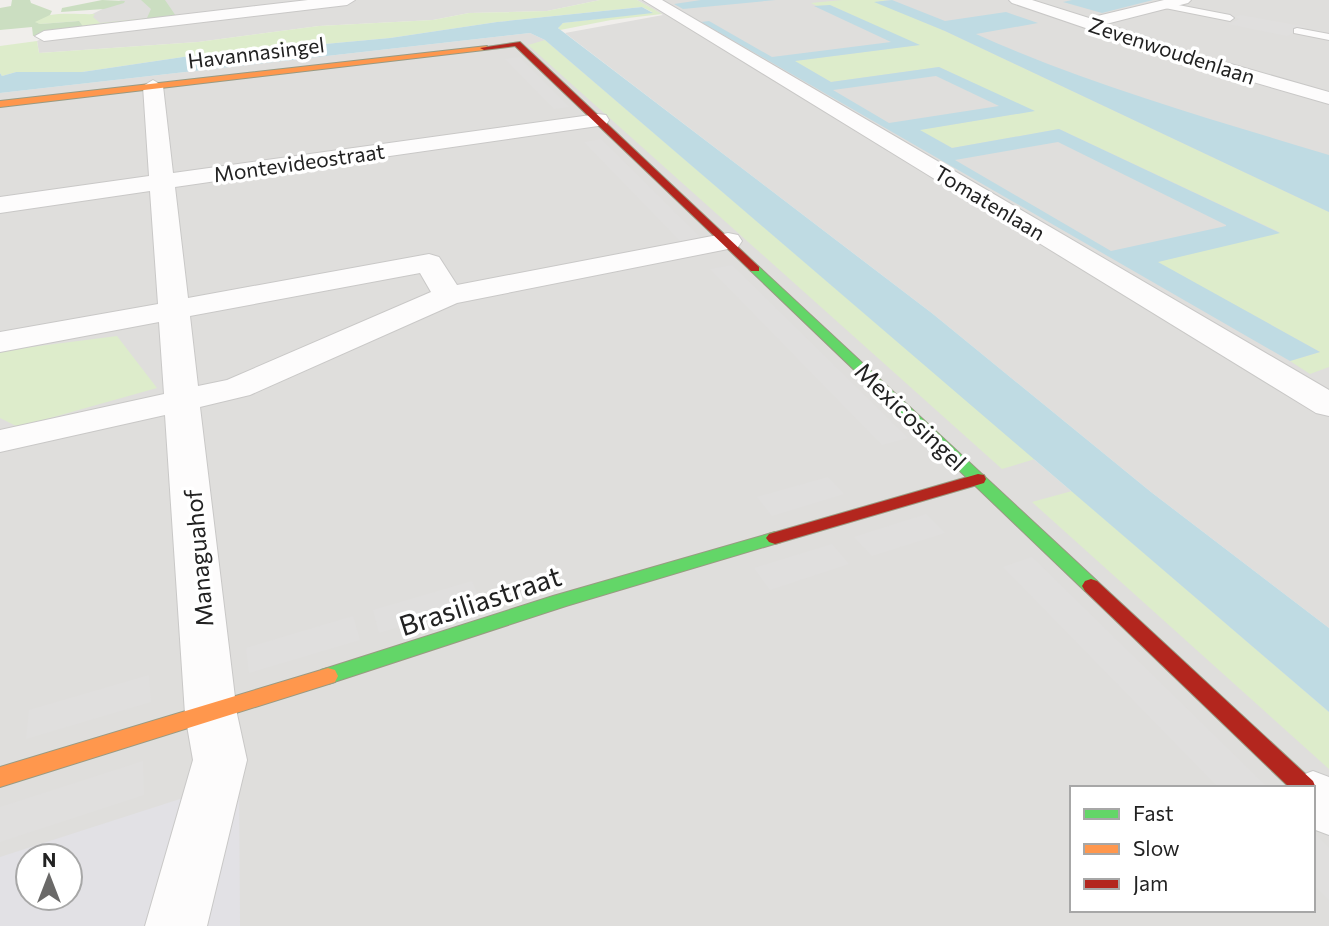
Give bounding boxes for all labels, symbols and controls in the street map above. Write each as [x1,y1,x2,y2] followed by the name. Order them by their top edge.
[1086,11,1258,89] street label: Zevenwoudenlaan
[186,31,326,73] street label: Havannasingel
[212,138,386,186] street label: Montevideostraat
[930,159,1050,245] street label: Tomatenlaan
[850,356,972,476] street label: Mexicosingel
[177,488,218,628] street label: Managuahof
[395,558,565,642] street label: Brasiliastraat
[1070,786,1315,912] legend
[1133,800,1174,825] text: Fast
[1133,835,1180,860] text: Slow
[14,842,84,912] north arrow
[42,848,56,871] text: N
[1133,870,1168,895] text: Jam

